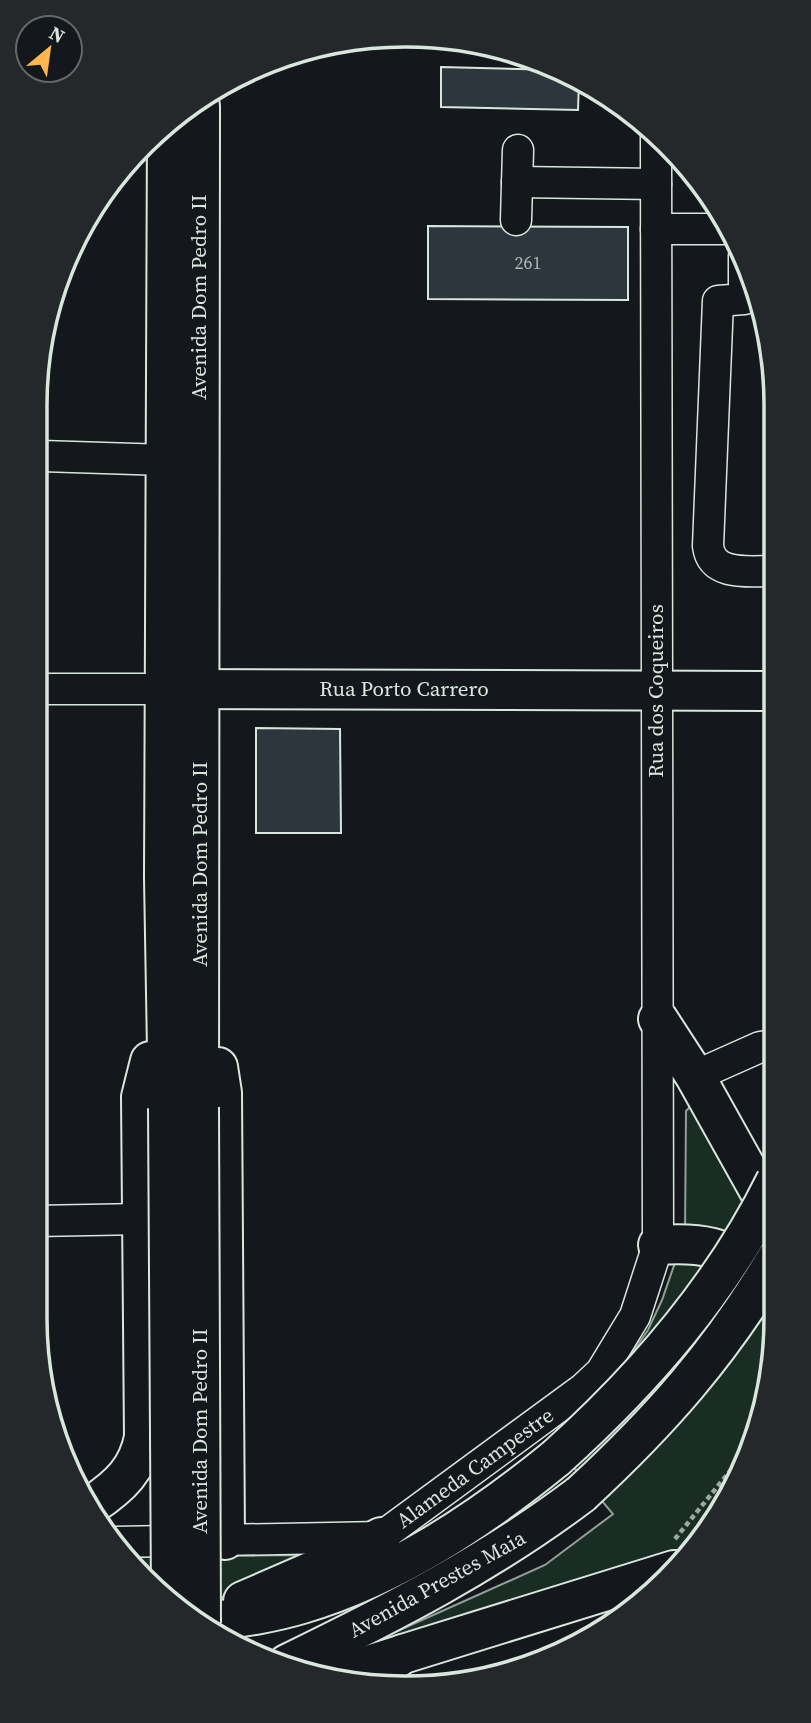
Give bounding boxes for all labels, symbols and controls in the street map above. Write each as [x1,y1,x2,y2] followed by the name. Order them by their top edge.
[14,14,84,84] north arrow
[45,19,70,49] text: N
[184,194,213,400] street label: Avenida Dom Pedro II
[515,250,542,275] house number: 261
[641,604,670,778] street label: Rua dos Coqueiros
[319,674,489,703] street label: Rua Porto Carrero
[185,761,214,967] street label: Avenida Dom Pedro II
[185,1328,214,1534] street label: Avenida Dom Pedro II
[390,1401,559,1535] street label: Alameda Campestre
[343,1523,531,1644] street label: Avenida Prestes Maia

